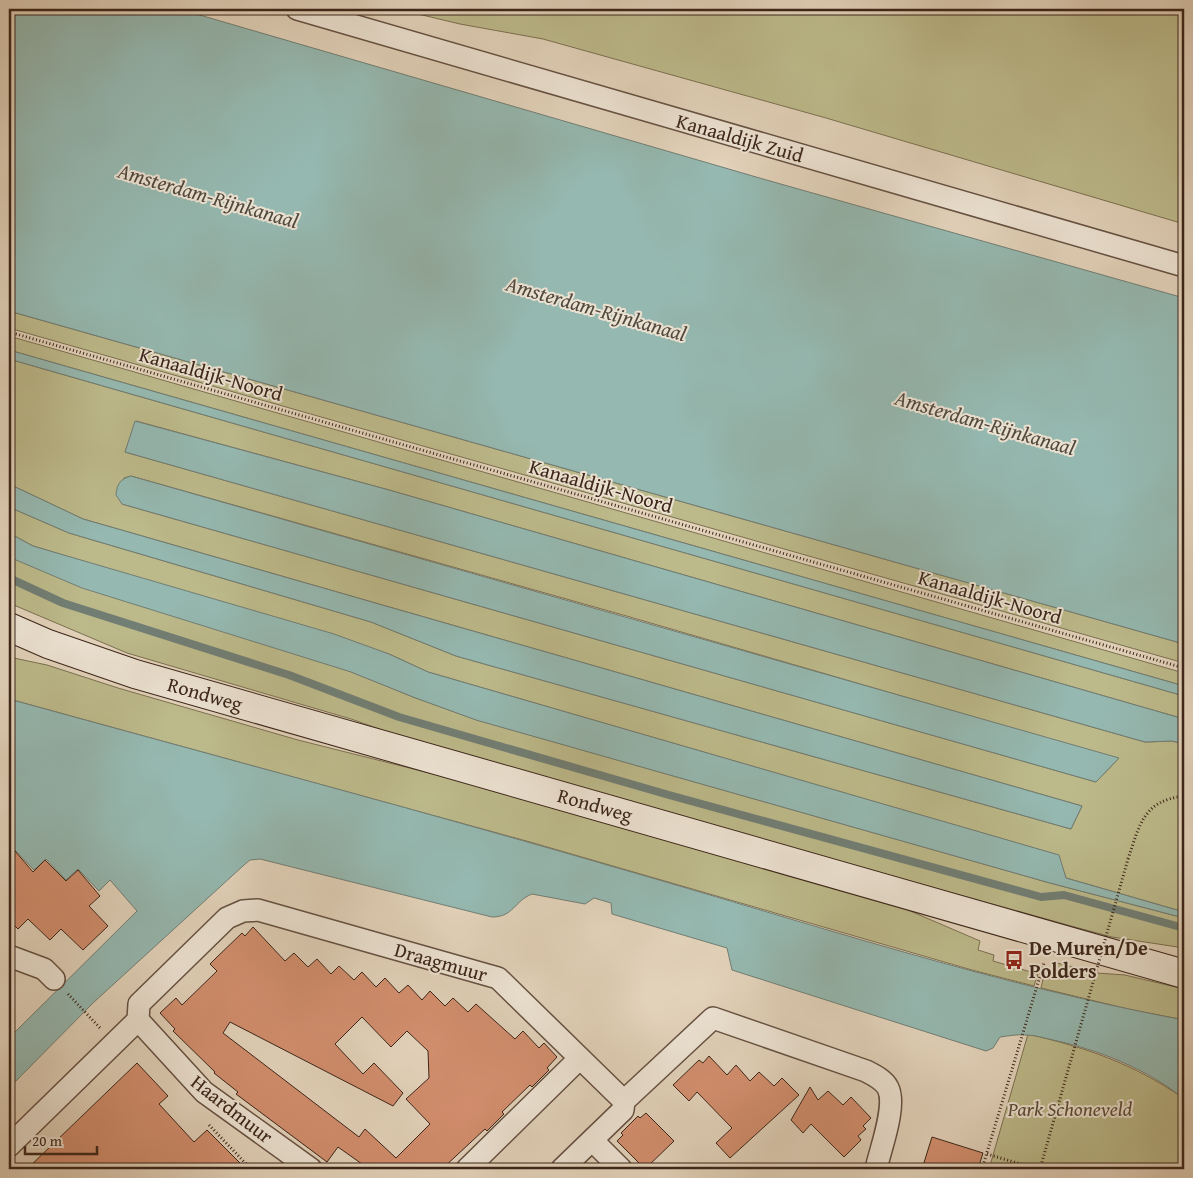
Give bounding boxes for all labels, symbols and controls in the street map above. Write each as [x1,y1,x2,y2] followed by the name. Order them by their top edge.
[673,106,807,170] street label: Kanaaldijk Zuid
[113,155,302,236] water label: Amsterdam-Rijnkanaal
[501,268,690,349] water label: Amsterdam-Rijnkanaal
[136,339,287,408] street label: Kanaaldijk-Noord
[890,382,1079,463] water label: Amsterdam-Rijnkanaal
[526,451,677,520] street label: Kanaaldijk-Noord
[915,562,1066,631] street label: Kanaaldijk-Noord
[164,669,246,718] street label: Rondweg
[554,780,636,829] street label: Rondweg
[1029,933,1148,985] place label: De Muren/De Polders
[391,934,491,989] street label: Draagmuur
[1003,949,1025,971] bus stop icon: De Muren/De Polders
[185,1067,280,1150] street label: Haardmuur
[1007,1094,1133,1123] park label: Park Schoneveld
[25,1123,98,1155] scale bar
[32,1130,63,1151] text: 20 m

